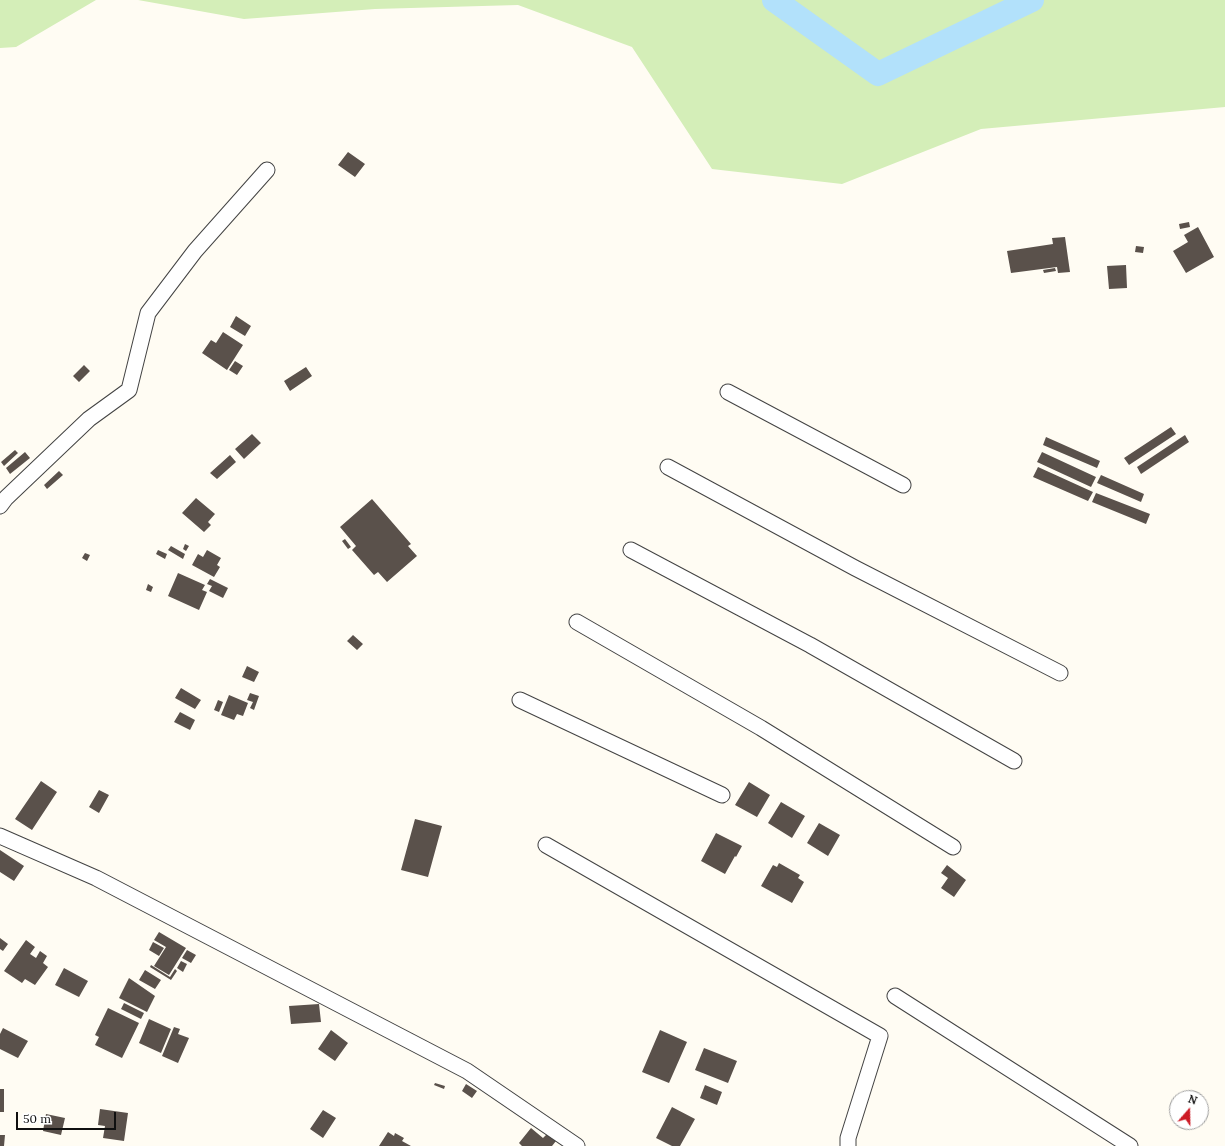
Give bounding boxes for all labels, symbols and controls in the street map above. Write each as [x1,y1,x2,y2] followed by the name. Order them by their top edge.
[1169,1090,1209,1130] north arrow
[1186,1092,1199,1108] text: N
[18,1104,118,1130] scale bar
[23,1111,51,1126] text: 50 m

